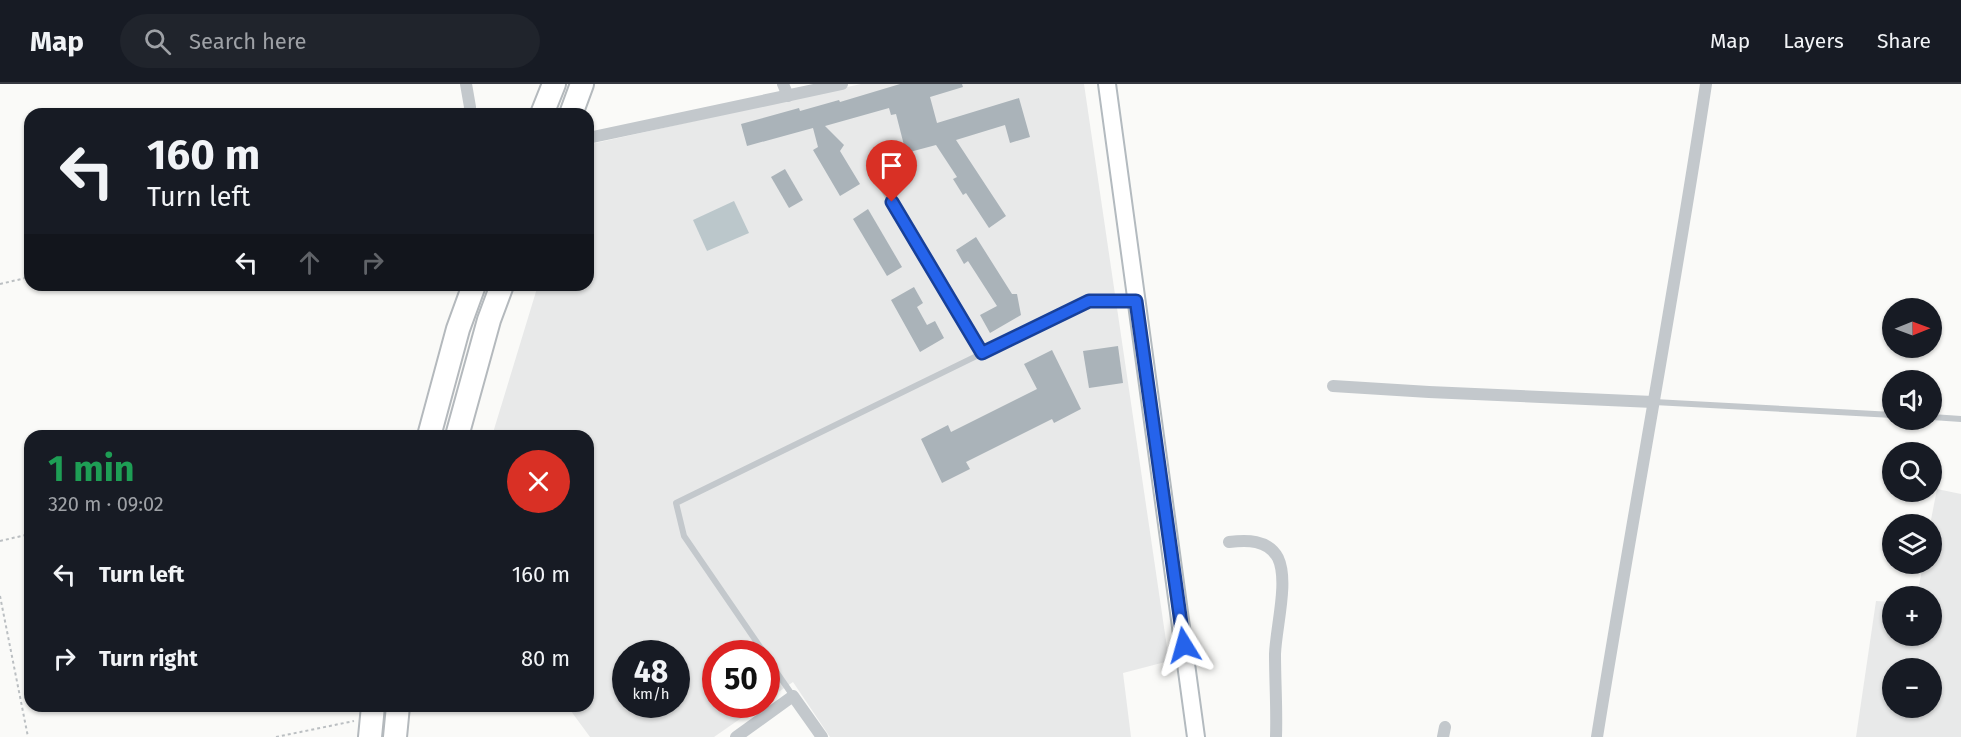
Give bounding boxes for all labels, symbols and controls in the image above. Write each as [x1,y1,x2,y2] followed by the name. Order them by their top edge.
[120,14,540,68] search box
[30,25,84,58] text: Map
[141,25,174,58] icon: search
[189,28,307,55] text: Search here
[1710,28,1750,54] text: Map
[1783,28,1844,54] text: Layers
[1877,28,1931,54] text: Share
[147,130,260,180] text: 160 m
[48,132,126,210] icon: left
[866,140,917,202] pin
[875,149,908,182] icon: arrive
[147,181,250,213] text: Turn left
[230,246,263,279] icon: left
[293,246,326,279] icon: ahead
[356,246,389,279] icon: right
[1882,298,1942,358] north arrow
[1882,298,1942,718] map controls
[1882,370,1942,430] button: sound
[1882,442,1942,502] button: search
[48,447,135,491] text: 1 min
[507,450,570,513] button: close
[48,492,164,516] text: 320 m · 09:02
[1882,514,1942,574] button: layers
[48,558,81,591] icon: left
[99,561,184,588] text: Turn left
[512,561,570,588] text: 160 m
[1882,586,1942,646] button: +
[1152,613,1216,677] position arrow
[702,640,780,718] speed limit sign: 50
[48,642,81,675] icon: right
[99,645,198,672] text: Turn right
[521,645,570,672] text: 80 m
[634,654,668,690] text: 48
[1882,658,1942,718] button: −
[632,685,670,703] text: km/h

